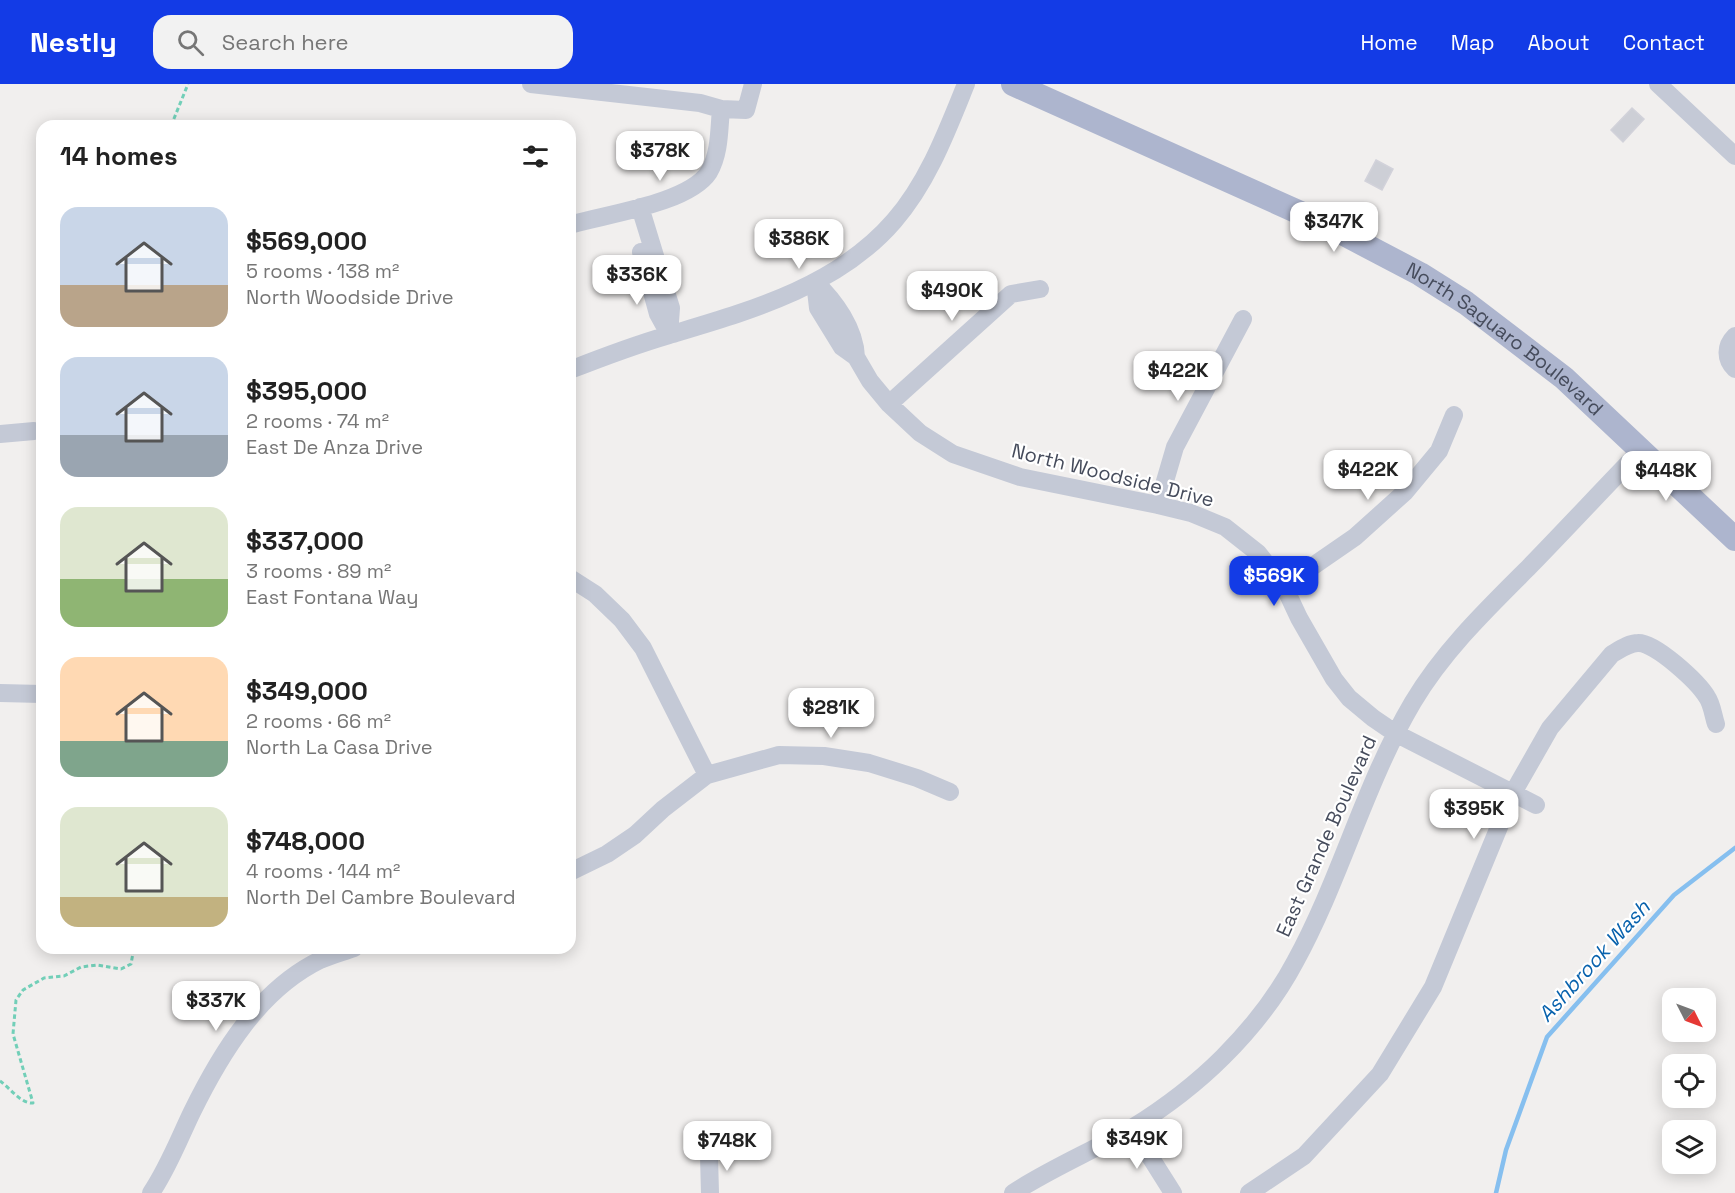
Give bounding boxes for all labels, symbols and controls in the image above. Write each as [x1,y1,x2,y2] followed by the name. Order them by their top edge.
[153,15,573,69] search box
[30,24,117,60] text: Nestly
[174,26,207,59] icon: search
[222,28,349,56] text: Search here
[1360,29,1418,56] text: Home
[1451,29,1495,56] text: Map
[1528,29,1590,56] text: About
[1623,29,1705,56] text: Contact
[618,131,702,182] pin: $378K
[630,137,690,163] text: $378K
[60,139,178,173] text: 14 homes
[519,140,552,173] icon: filters
[1292,202,1376,253] pin: $347K
[1304,208,1364,234] text: $347K
[757,219,841,270] pin: $386K
[246,224,367,258] text: $569,000
[768,225,830,251] text: $386K
[108,231,180,303] icon: home
[595,255,679,306] pin: $336K
[1402,256,1609,421] street label: North Saguaro Boulevard
[246,258,399,284] text: 5 rooms · 138 m²
[606,261,668,287] text: $336K
[910,271,994,322] pin: $490K
[921,277,983,303] text: $490K
[246,284,454,310] text: North Woodside Drive
[1136,351,1220,402] pin: $422K
[1147,357,1209,383] text: $422K
[246,374,367,408] text: $395,000
[108,381,180,453] icon: home
[246,408,389,434] text: 2 rooms · 74 m²
[246,434,423,460] text: East De Anza Drive
[1009,437,1217,513] street label: North Woodside Drive
[1326,450,1410,501] pin: $422K
[1624,451,1708,502] pin: $448K
[1337,456,1399,482] text: $422K
[1635,457,1697,483] text: $448K
[246,524,364,558] text: $337,000
[108,531,180,603] icon: home
[1232,556,1316,607] pin: $569K
[246,558,391,584] text: 3 rooms · 89 m²
[1243,562,1305,588] text: $569K
[246,584,419,610] text: East Fontana Way
[246,674,368,708] text: $349,000
[108,681,180,753] icon: home
[789,688,873,739] pin: $281K
[802,694,860,720] text: $281K
[246,708,391,734] text: 2 rooms · 66 m²
[1270,731,1382,941] street label: East Grande Boulevard
[246,734,433,760] text: North La Casa Drive
[1432,789,1516,840] pin: $395K
[1443,795,1505,821] text: $395K
[246,824,365,858] text: $748,000
[108,831,180,903] icon: home
[246,858,400,884] text: 4 rooms · 144 m²
[246,884,516,910] text: North Del Cambre Boulevard
[1532,893,1656,1027] water label: Ashbrook Wash
[174,981,258,1032] pin: $337K
[186,987,246,1013] text: $337K
[1662,988,1716,1042] north arrow
[1662,988,1716,1174] map controls
[1662,1054,1716,1108] button: locate
[1095,1119,1179,1170] pin: $349K
[1662,1120,1716,1174] button: layers
[685,1121,769,1172] pin: $748K
[1106,1125,1168,1151] text: $349K
[697,1127,757,1153] text: $748K

